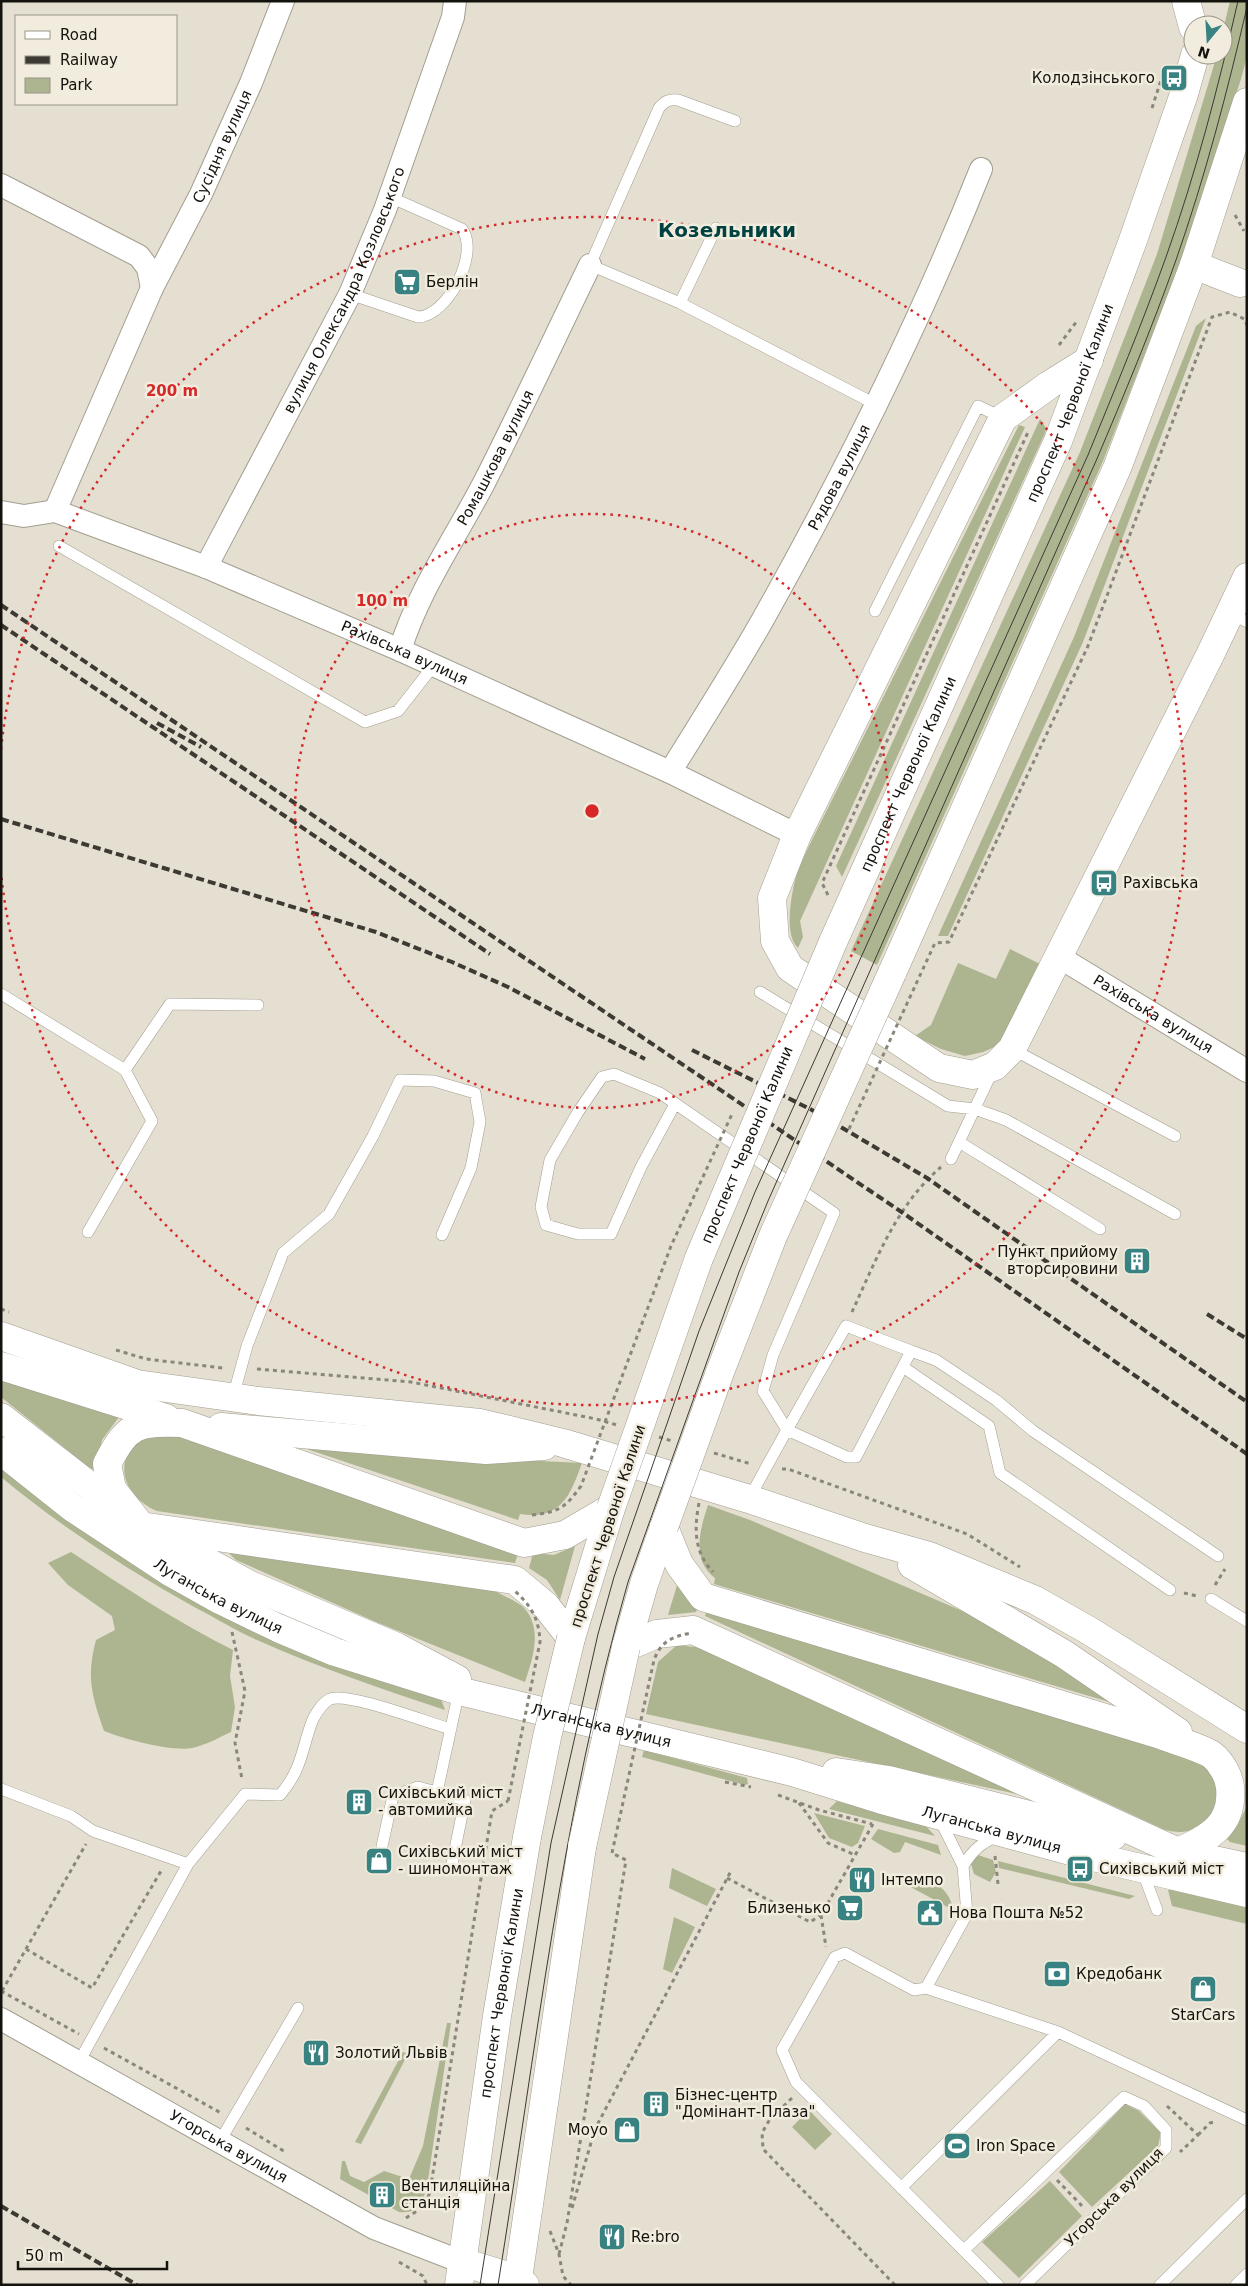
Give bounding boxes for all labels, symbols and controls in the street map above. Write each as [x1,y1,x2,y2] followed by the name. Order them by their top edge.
[15,15,178,105] legend
[1183,15,1233,65] north arrow
[60,26,98,44] text: Road
[1196,43,1212,62] text: N
[60,51,118,69] text: Railway
[1159,63,1189,93] bus stop icon: Колодзінського
[1032,69,1155,87] place label: Колодзінського
[60,76,93,94] text: Park
[189,87,256,206] street label: Сусідня вулиця
[280,164,409,416] street label: вулиця Олександра Козловського
[658,218,796,242] district label: Козельники
[392,267,422,297] supermarket icon: Берлін
[426,273,479,291] place label: Берлін
[1023,301,1118,505] street label: проспект Червоної Калини
[146,382,198,400] text: 200 m
[453,387,537,529] street label: Ромашкова вулиця
[804,421,874,533] street label: Рядова вулиця
[356,592,408,610] text: 100 m
[338,617,471,689] street label: Рахівська вулиця
[857,674,960,875] street label: проспект Червоної Калини
[583,802,601,820] centre of rings
[1089,868,1119,898] bus stop icon: Рахівська
[1123,874,1198,892] place label: Рахівська
[1090,971,1216,1057] street label: Рахівська вулиця
[697,1044,797,1246] street label: проспект Червоної Калини
[997,1243,1118,1278] place label: Пункт прийому вторсировини
[1122,1246,1152,1276] building icon: Пункт прийому вторсировини
[567,1422,649,1630] street label: проспект Червоної Калини
[150,1555,286,1638] street label: Луганська вулиця
[529,1700,673,1751] street label: Луганська вулиця
[378,1784,503,1819] place label: Сихівський міст - автомийка
[344,1787,374,1817] building icon: Сихівський міст - автомийка
[920,1802,1063,1857] street label: Луганська вулиця
[398,1843,523,1878] place label: Сихівський міст - шиномонтаж
[364,1846,394,1876] shop icon: Сихівський міст - шиномонтаж
[1065,1854,1095,1884] bus stop icon: Сихівський міст
[1099,1860,1224,1878] place label: Сихівський міст
[847,1865,877,1895] restaurant icon: Інтемпо
[881,1871,944,1889] place label: Інтемпо
[477,1887,527,2099] street label: проспект Червоної Калини
[835,1893,865,1923] supermarket icon: Близенько
[915,1898,945,1928] public building icon: Нова Пошта №52
[747,1899,831,1917] place label: Близенько
[949,1904,1084,1922] place label: Нова Пошта №52
[1042,1959,1072,1989] bank icon: Кредобанк
[1076,1965,1162,1983] place label: Кредобанк
[1188,1974,1218,2004] shop icon: StarCars
[1171,2006,1235,2024] place label: StarCars
[301,2038,331,2068] restaurant icon: Золотий Львів
[335,2044,448,2062] place label: Золотий Львів
[675,2086,815,2121] place label: Бізнес-центр "Домінант-Плаза"
[641,2089,671,2119] building icon: Бізнес-центр "Домінант-Плаза"
[167,2106,291,2187] street label: Угорська вулиця
[612,2115,642,2145] shop icon: Moyo
[568,2121,608,2139] place label: Moyo
[942,2131,972,2161] sports icon: Iron Space
[976,2137,1055,2155] place label: Iron Space
[1061,2144,1167,2250] street label: Угорська вулиця
[401,2177,511,2212] place label: Вентиляційна станція
[367,2180,397,2210] building icon: Вентиляційна станція
[597,2222,627,2252] restaurant icon: Re:bro
[631,2228,680,2246] place label: Re:bro
[18,2238,166,2270] scale bar
[25,2247,63,2265] text: 50 m

